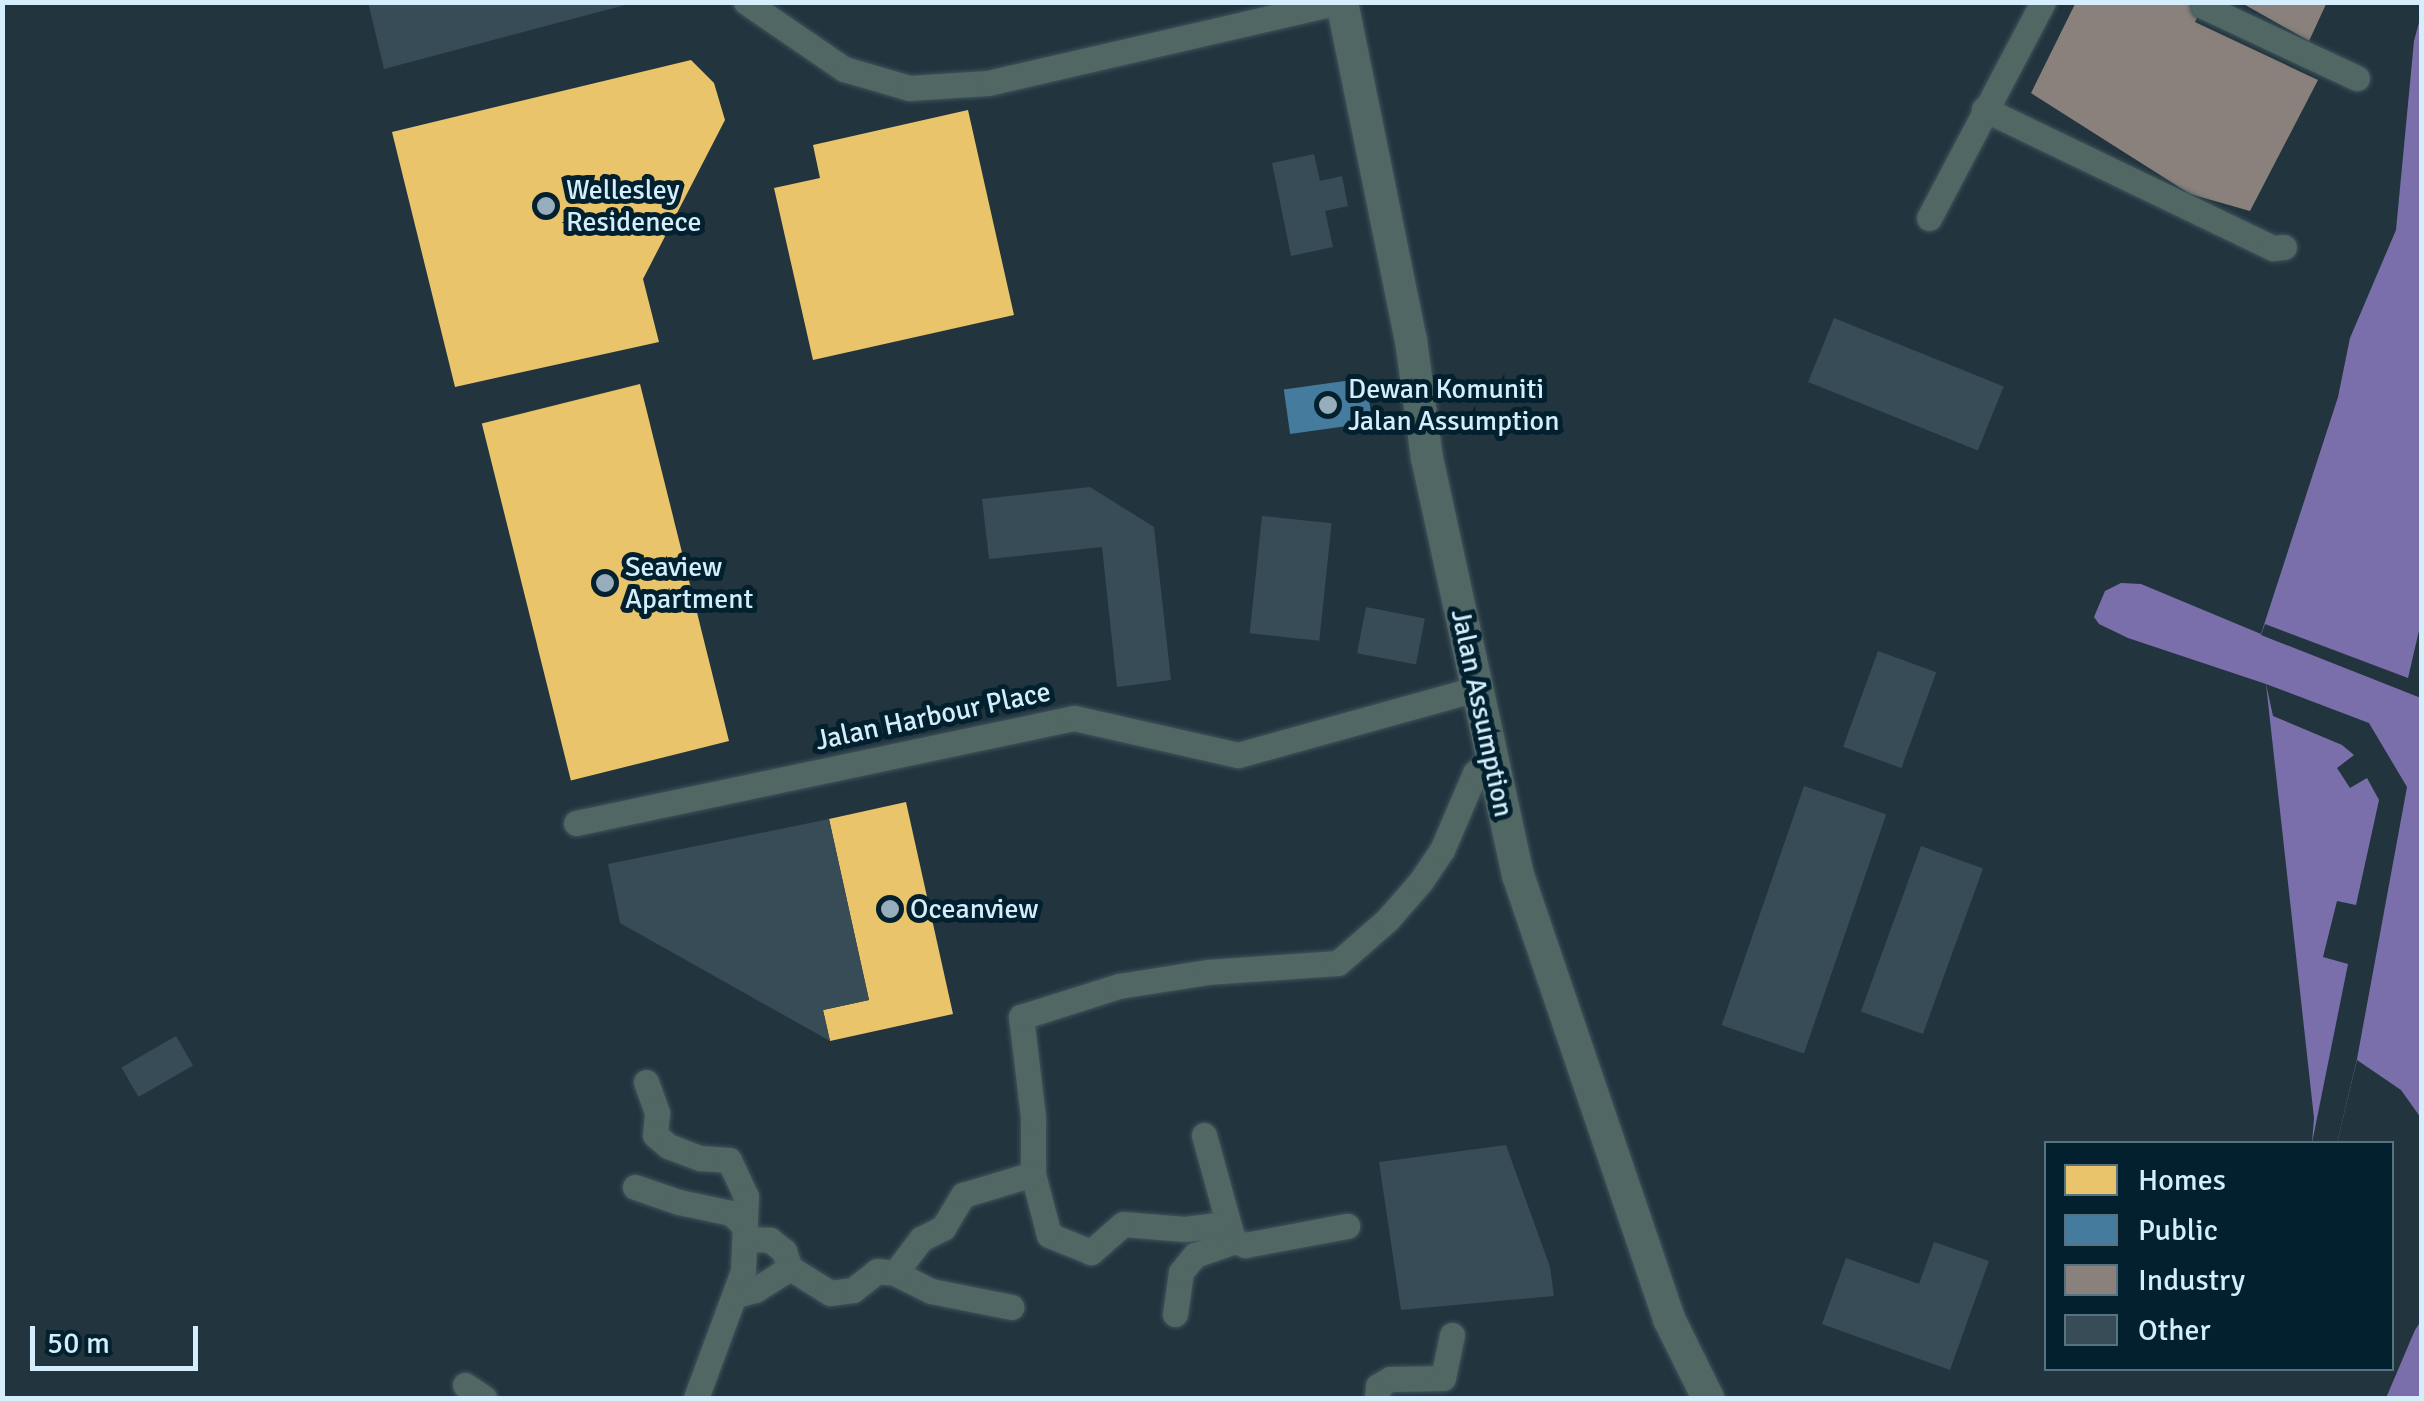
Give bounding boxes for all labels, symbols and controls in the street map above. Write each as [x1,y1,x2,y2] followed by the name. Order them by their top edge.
[566,173,702,239] place label: Wellesley Residenece
[535,195,557,217] marker: Wellesley Residenece
[1348,372,1559,438] place label: Dewan Komuniti Jalan Assumption
[1317,394,1339,416] marker: Dewan Komuniti Jalan Assumption
[625,550,753,616] place label: Seaview Apartment
[594,572,616,594] marker: Seaview Apartment
[1444,606,1520,820] street label: Jalan Assumption
[812,675,1054,757] street label: Jalan Harbour Place
[910,892,1038,926] place label: Oceanview
[879,898,901,920] marker: Oceanview
[2044,1141,2394,1371] legend
[2138,1162,2226,1199] text: Homes
[2138,1212,2218,1249] text: Public
[2138,1262,2245,1299] text: Industry
[35,1306,202,1368] scale bar
[2138,1312,2211,1349] text: Other
[47,1325,110,1362] text: 50 m

